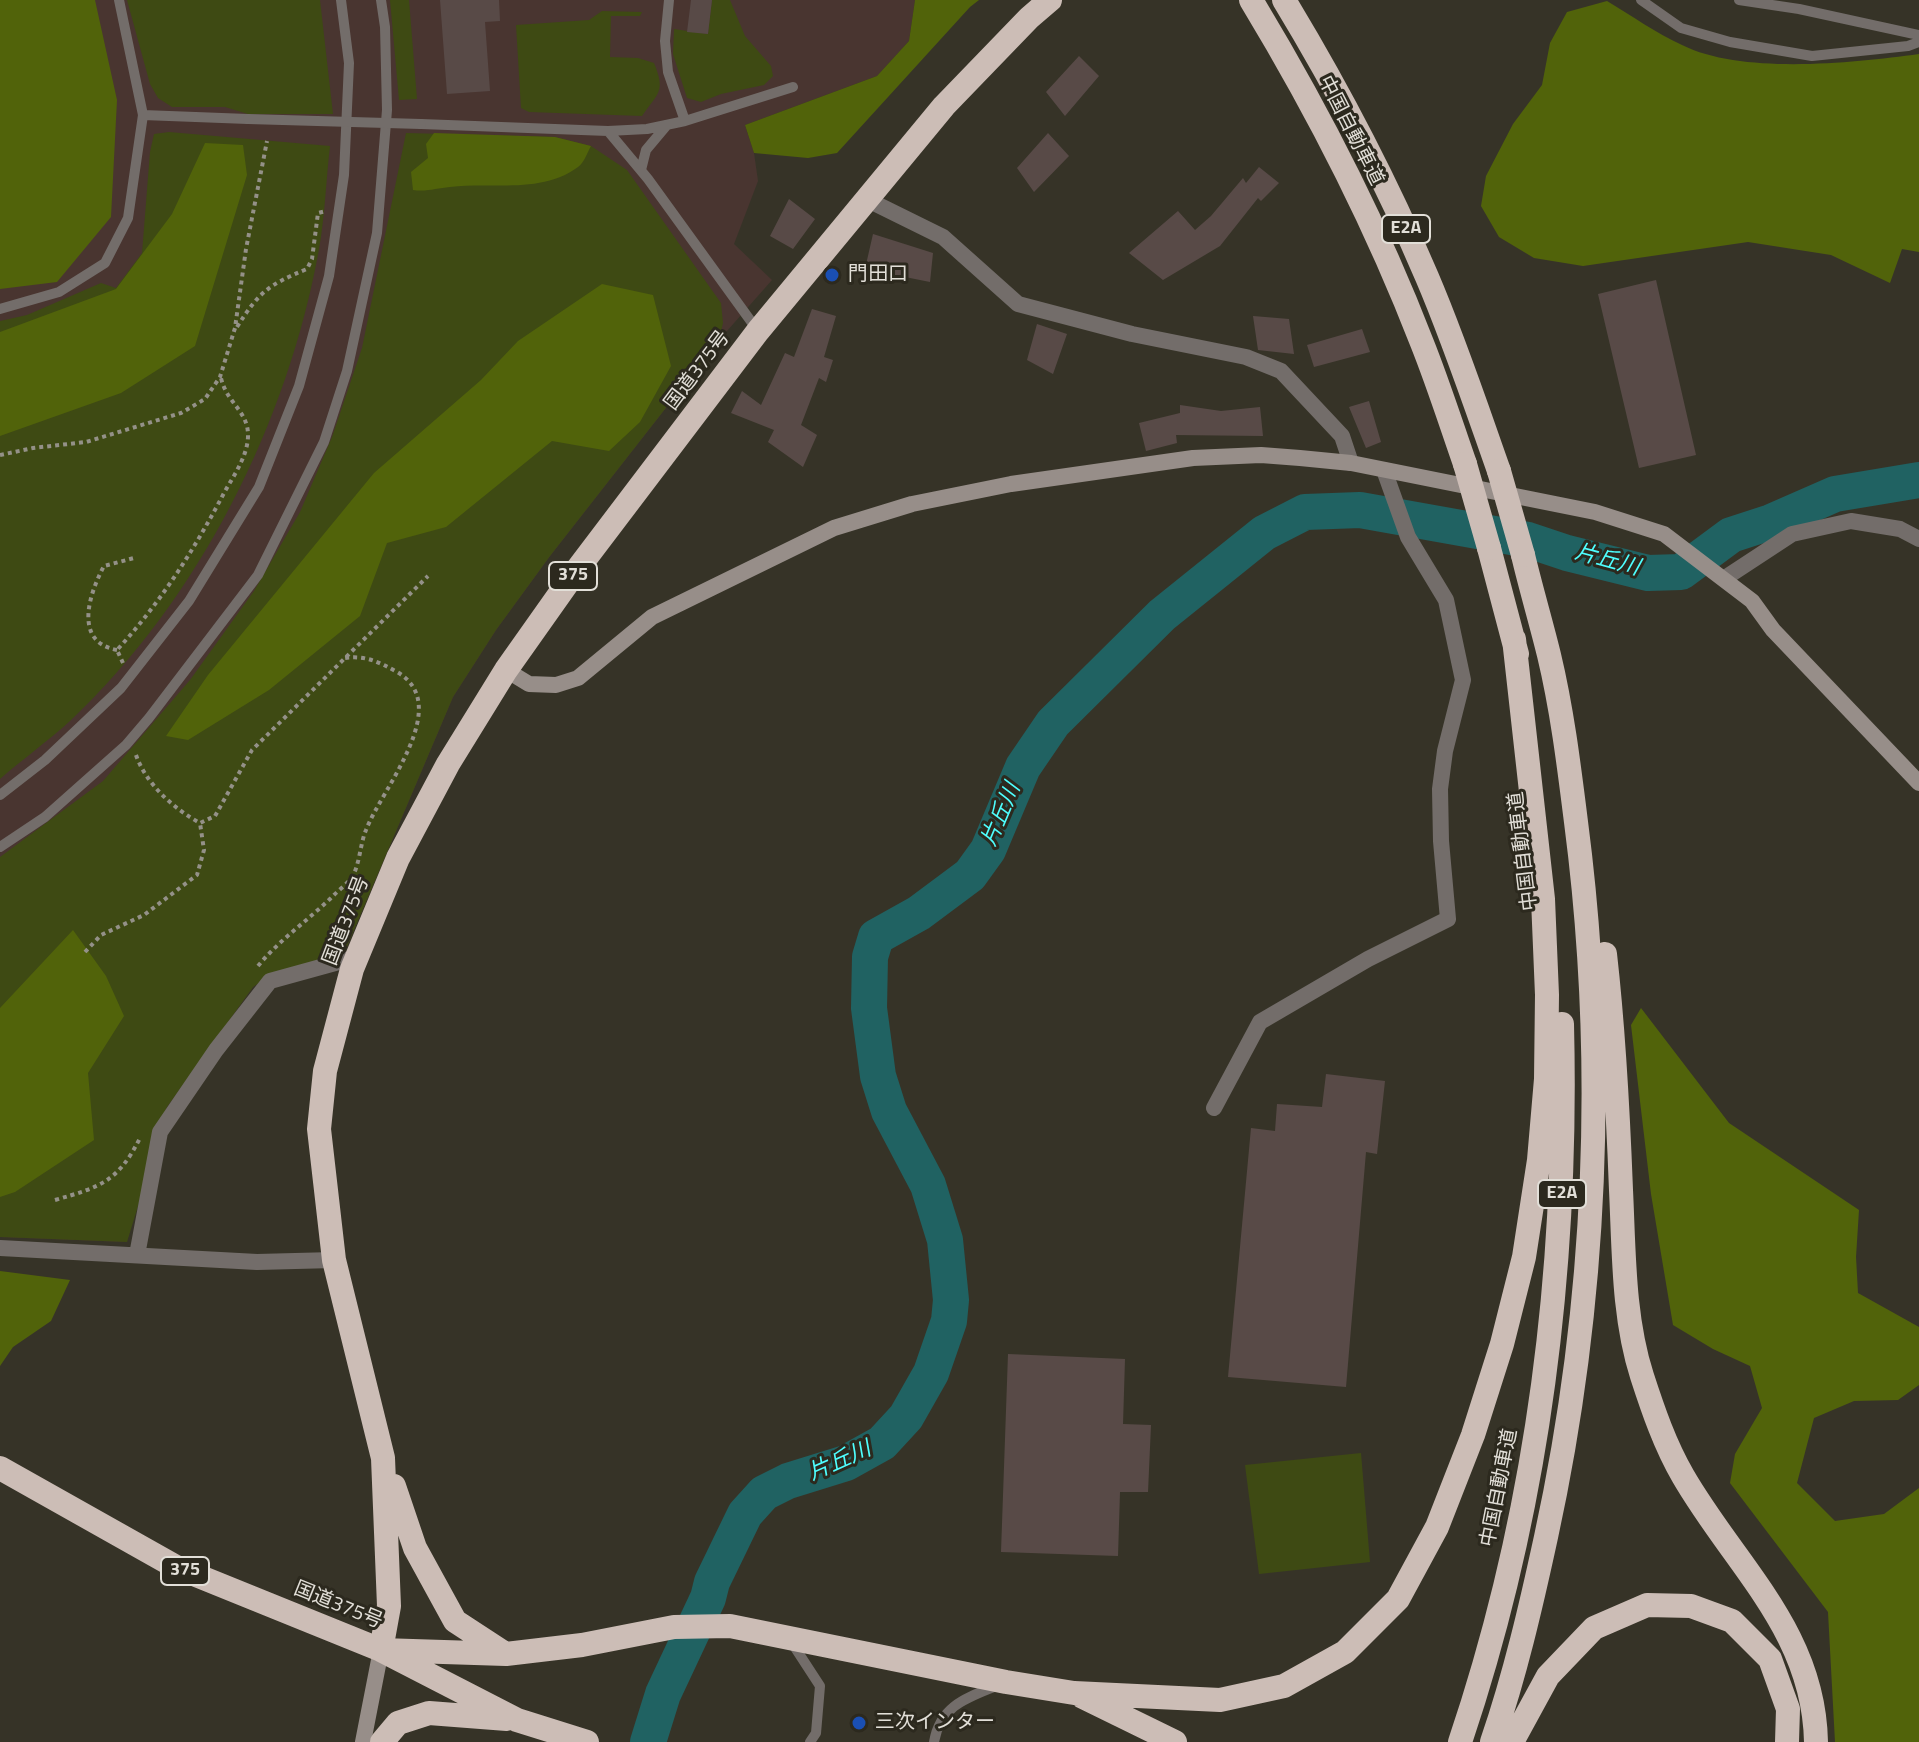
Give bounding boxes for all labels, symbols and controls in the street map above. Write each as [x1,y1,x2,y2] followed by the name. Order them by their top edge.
[1312,72,1388,190] street label: 中国自動車道
[1382,215,1430,243] road number: E2A
[848,263,908,287] place label: 門田口
[823,266,841,284] marker: 門田口
[660,326,736,416] street label: 国道375号
[1572,540,1642,582] water label: 片丘川
[549,562,597,590] road number: 375
[977,779,1027,851] water label: 片丘川
[1505,790,1543,912] street label: 中国自動車道
[319,873,375,969] street label: 国道375号
[1538,1180,1586,1208] road number: E2A
[1477,1427,1523,1549] street label: 中国自動車道
[804,1437,876,1487] water label: 片丘川
[161,1557,209,1585] road number: 375
[290,1577,386,1635] street label: 国道375号
[875,1711,995,1735] place label: 三次インター
[850,1714,868,1732] marker: 三次インター

